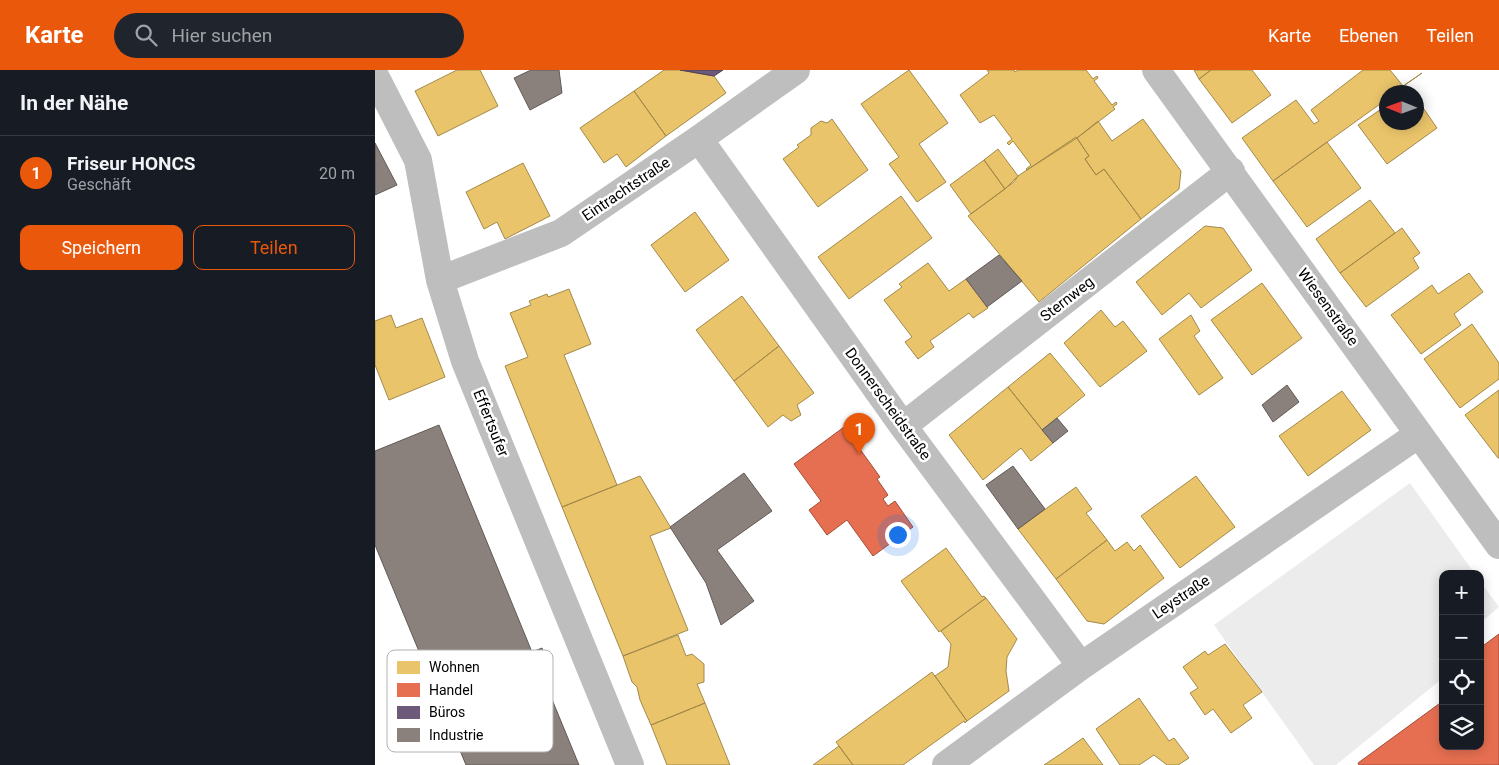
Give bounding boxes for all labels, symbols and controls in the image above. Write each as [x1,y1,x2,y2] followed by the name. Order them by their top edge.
[114,13,464,58] search box
[25,21,84,49] text: Karte
[132,21,160,49] icon: search
[172,24,272,47] text: Hier suchen
[1268,25,1311,46] text: Karte
[1339,25,1398,46] text: Ebenen
[1426,25,1474,46] text: Teilen
[1379,85,1424,130] north arrow
[20,91,128,115] text: In der Nähe
[67,152,196,175] text: Friseur HONCS
[579,153,673,225] street label: Eintrachtstraße
[31,164,41,183] text: 1
[319,164,355,183] text: 20 m
[67,175,131,194] text: Geschäft
[20,225,183,270] button: Speichern
[193,225,355,270] button: Teilen
[1294,265,1362,349] street label: Wiesenstraße
[1037,273,1097,325] street label: Sternweg
[841,344,935,464] street label: Donnerscheidstraße
[469,387,513,459] street label: Effertsufer
[843,413,875,454] pin: 1
[885,522,911,548] your location
[1439,570,1484,750] map controls
[1439,570,1484,615] button: +
[1149,571,1213,623] street label: Leystraße
[1439,615,1484,660] button: −
[387,650,553,752] legend
[429,659,480,675] text: Wohnen
[1439,660,1484,705] button: locate
[429,682,473,698] text: Handel
[429,704,465,720] text: Büros
[1439,705,1484,750] button: layers
[429,727,484,743] text: Industrie

